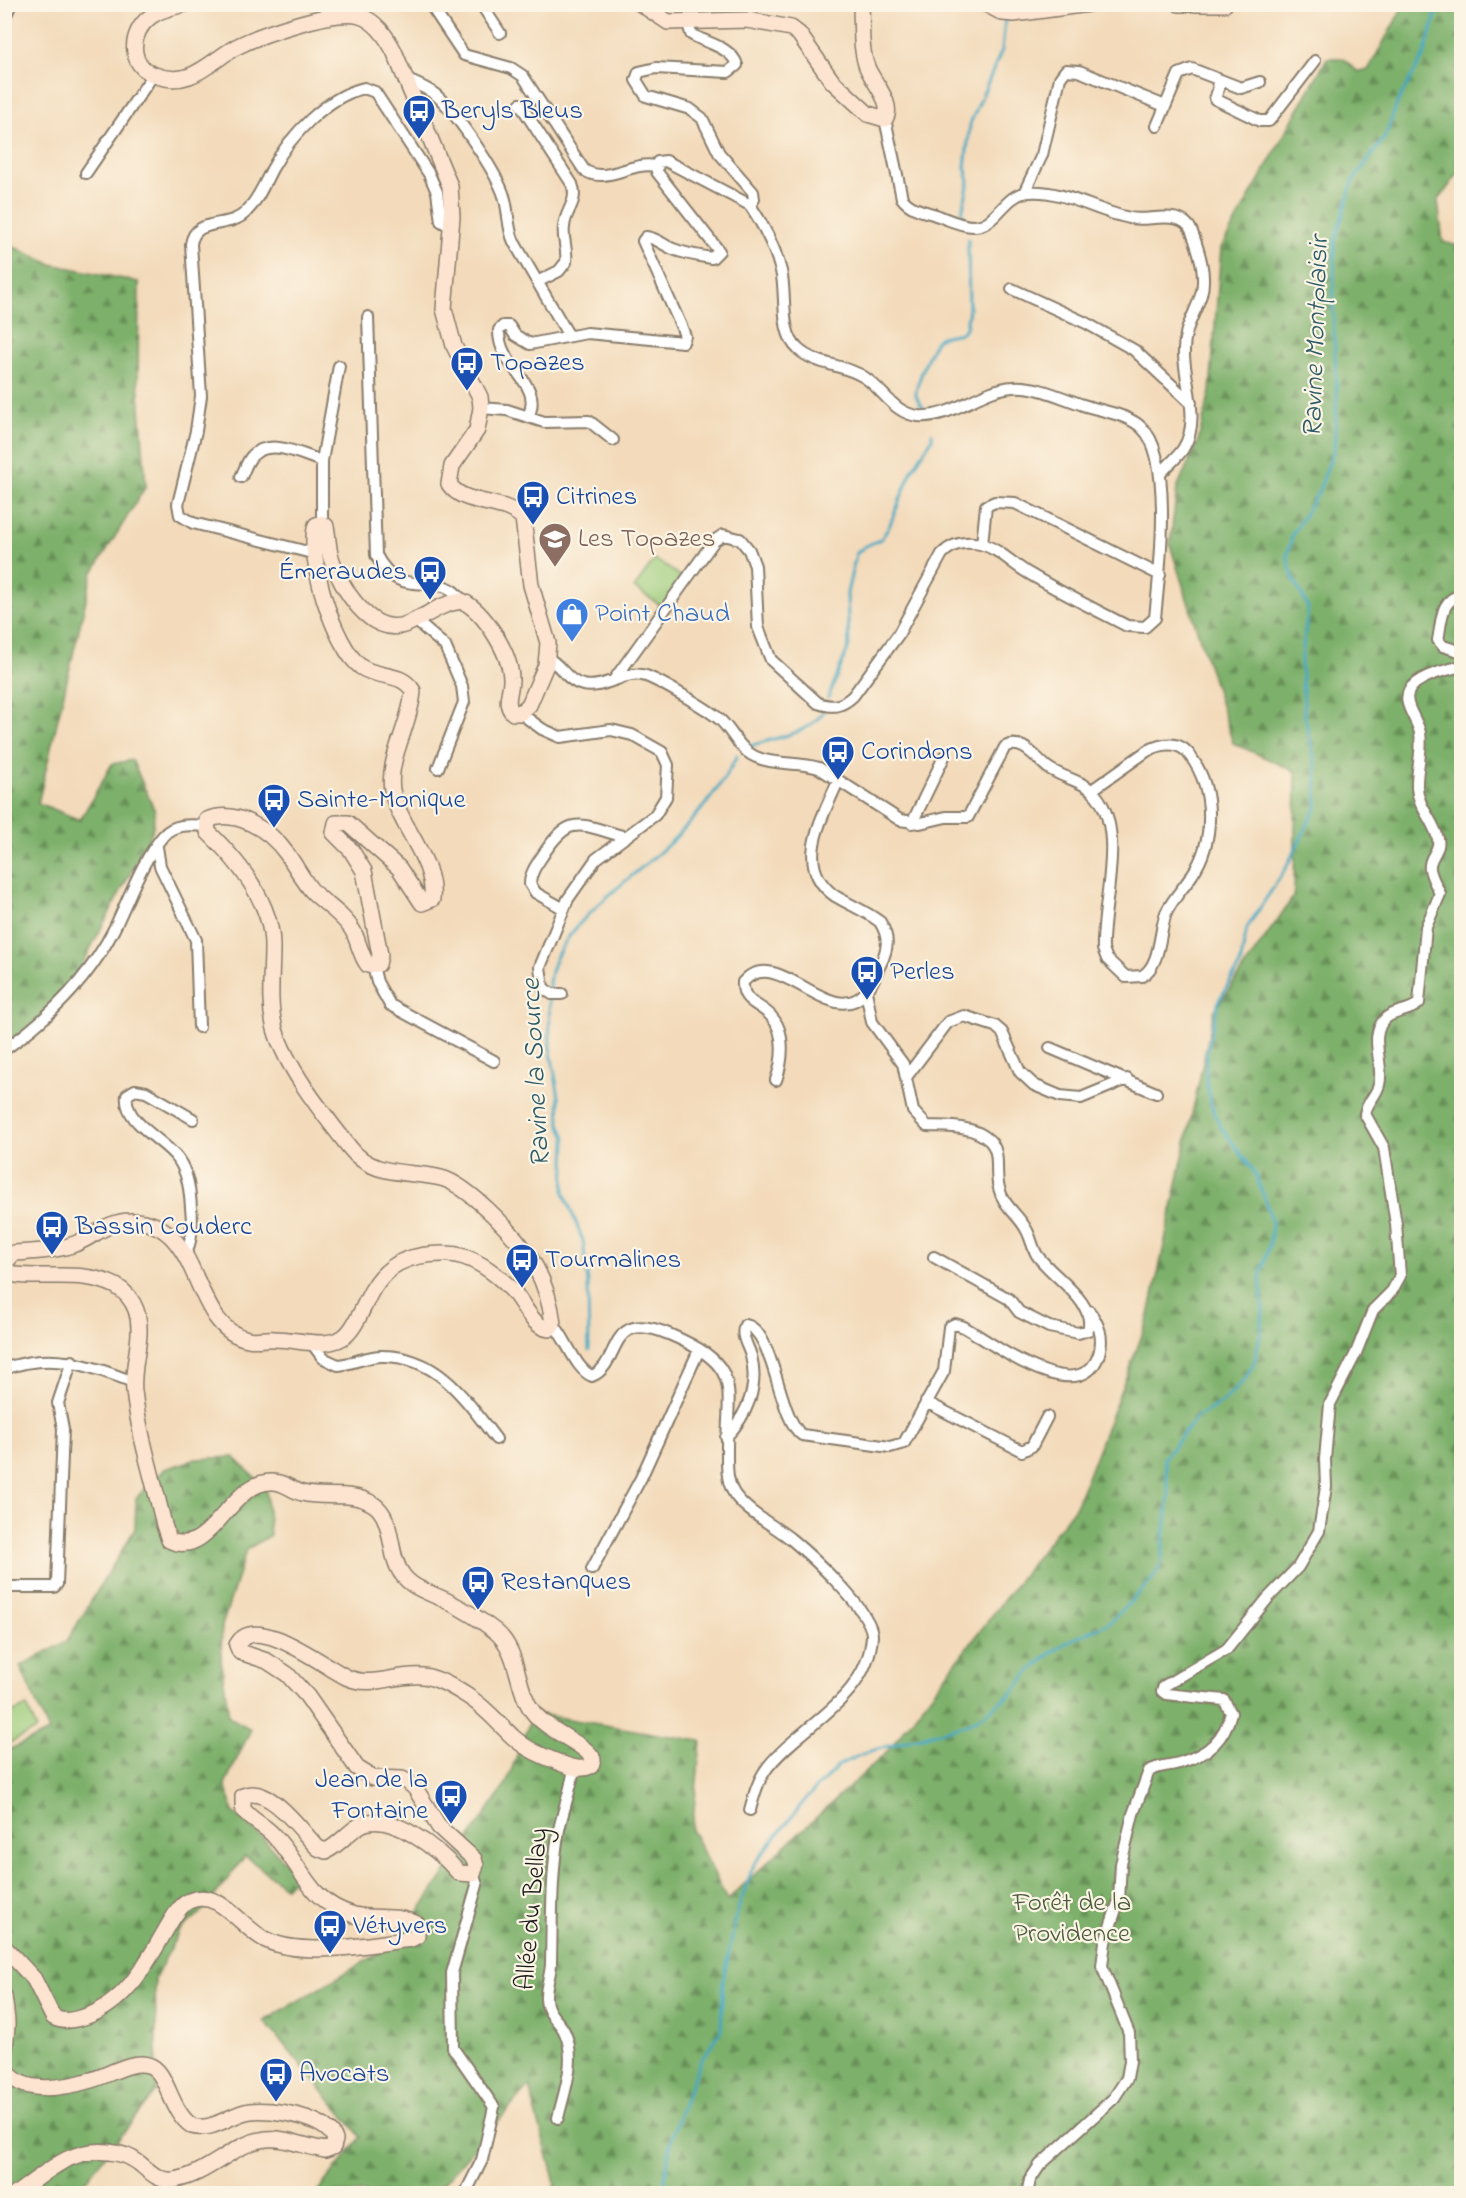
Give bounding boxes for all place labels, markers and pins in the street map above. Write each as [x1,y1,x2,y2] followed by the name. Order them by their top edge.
[441,92,583,131] place label: Beryls Bleus
[401,93,437,140] bus stop icon: Beryls Bleus
[490,344,585,383] place label: Topazes
[449,345,485,392] bus stop icon: Topazes
[556,478,637,517] place label: Citrines
[515,479,551,526] bus stop icon: Citrines
[578,520,715,559] place label: Les Topazes
[537,521,573,568] school or university icon: Les Topazes
[278,553,407,592] place label: Émeraudes
[412,554,448,601] bus stop icon: Émeraudes
[595,595,730,634] place label: Point Chaud
[554,596,590,643] shop icon: Point Chaud
[861,733,973,772] place label: Corindons
[820,734,856,781] bus stop icon: Corindons
[297,781,467,820] place label: Sainte-Monique
[256,782,292,829] bus stop icon: Sainte-Monique
[890,953,955,992] place label: Perles
[849,954,885,1001] bus stop icon: Perles
[74,1208,252,1247] place label: Bassin Couderc
[34,1209,70,1256] bus stop icon: Bassin Couderc
[545,1241,681,1280] place label: Tourmalines
[504,1242,540,1289] bus stop icon: Tourmalines
[501,1563,631,1602] place label: Restanques
[460,1564,496,1611] bus stop icon: Restanques
[315,1761,429,1831] place label: Jean de la Fontaine
[433,1778,469,1825] bus stop icon: Jean de la Fontaine
[352,1907,447,1946] place label: Vétyvers
[312,1908,348,1955] bus stop icon: Vétyvers
[299,2055,389,2094] place label: Avocats
[258,2056,294,2103] bus stop icon: Avocats

